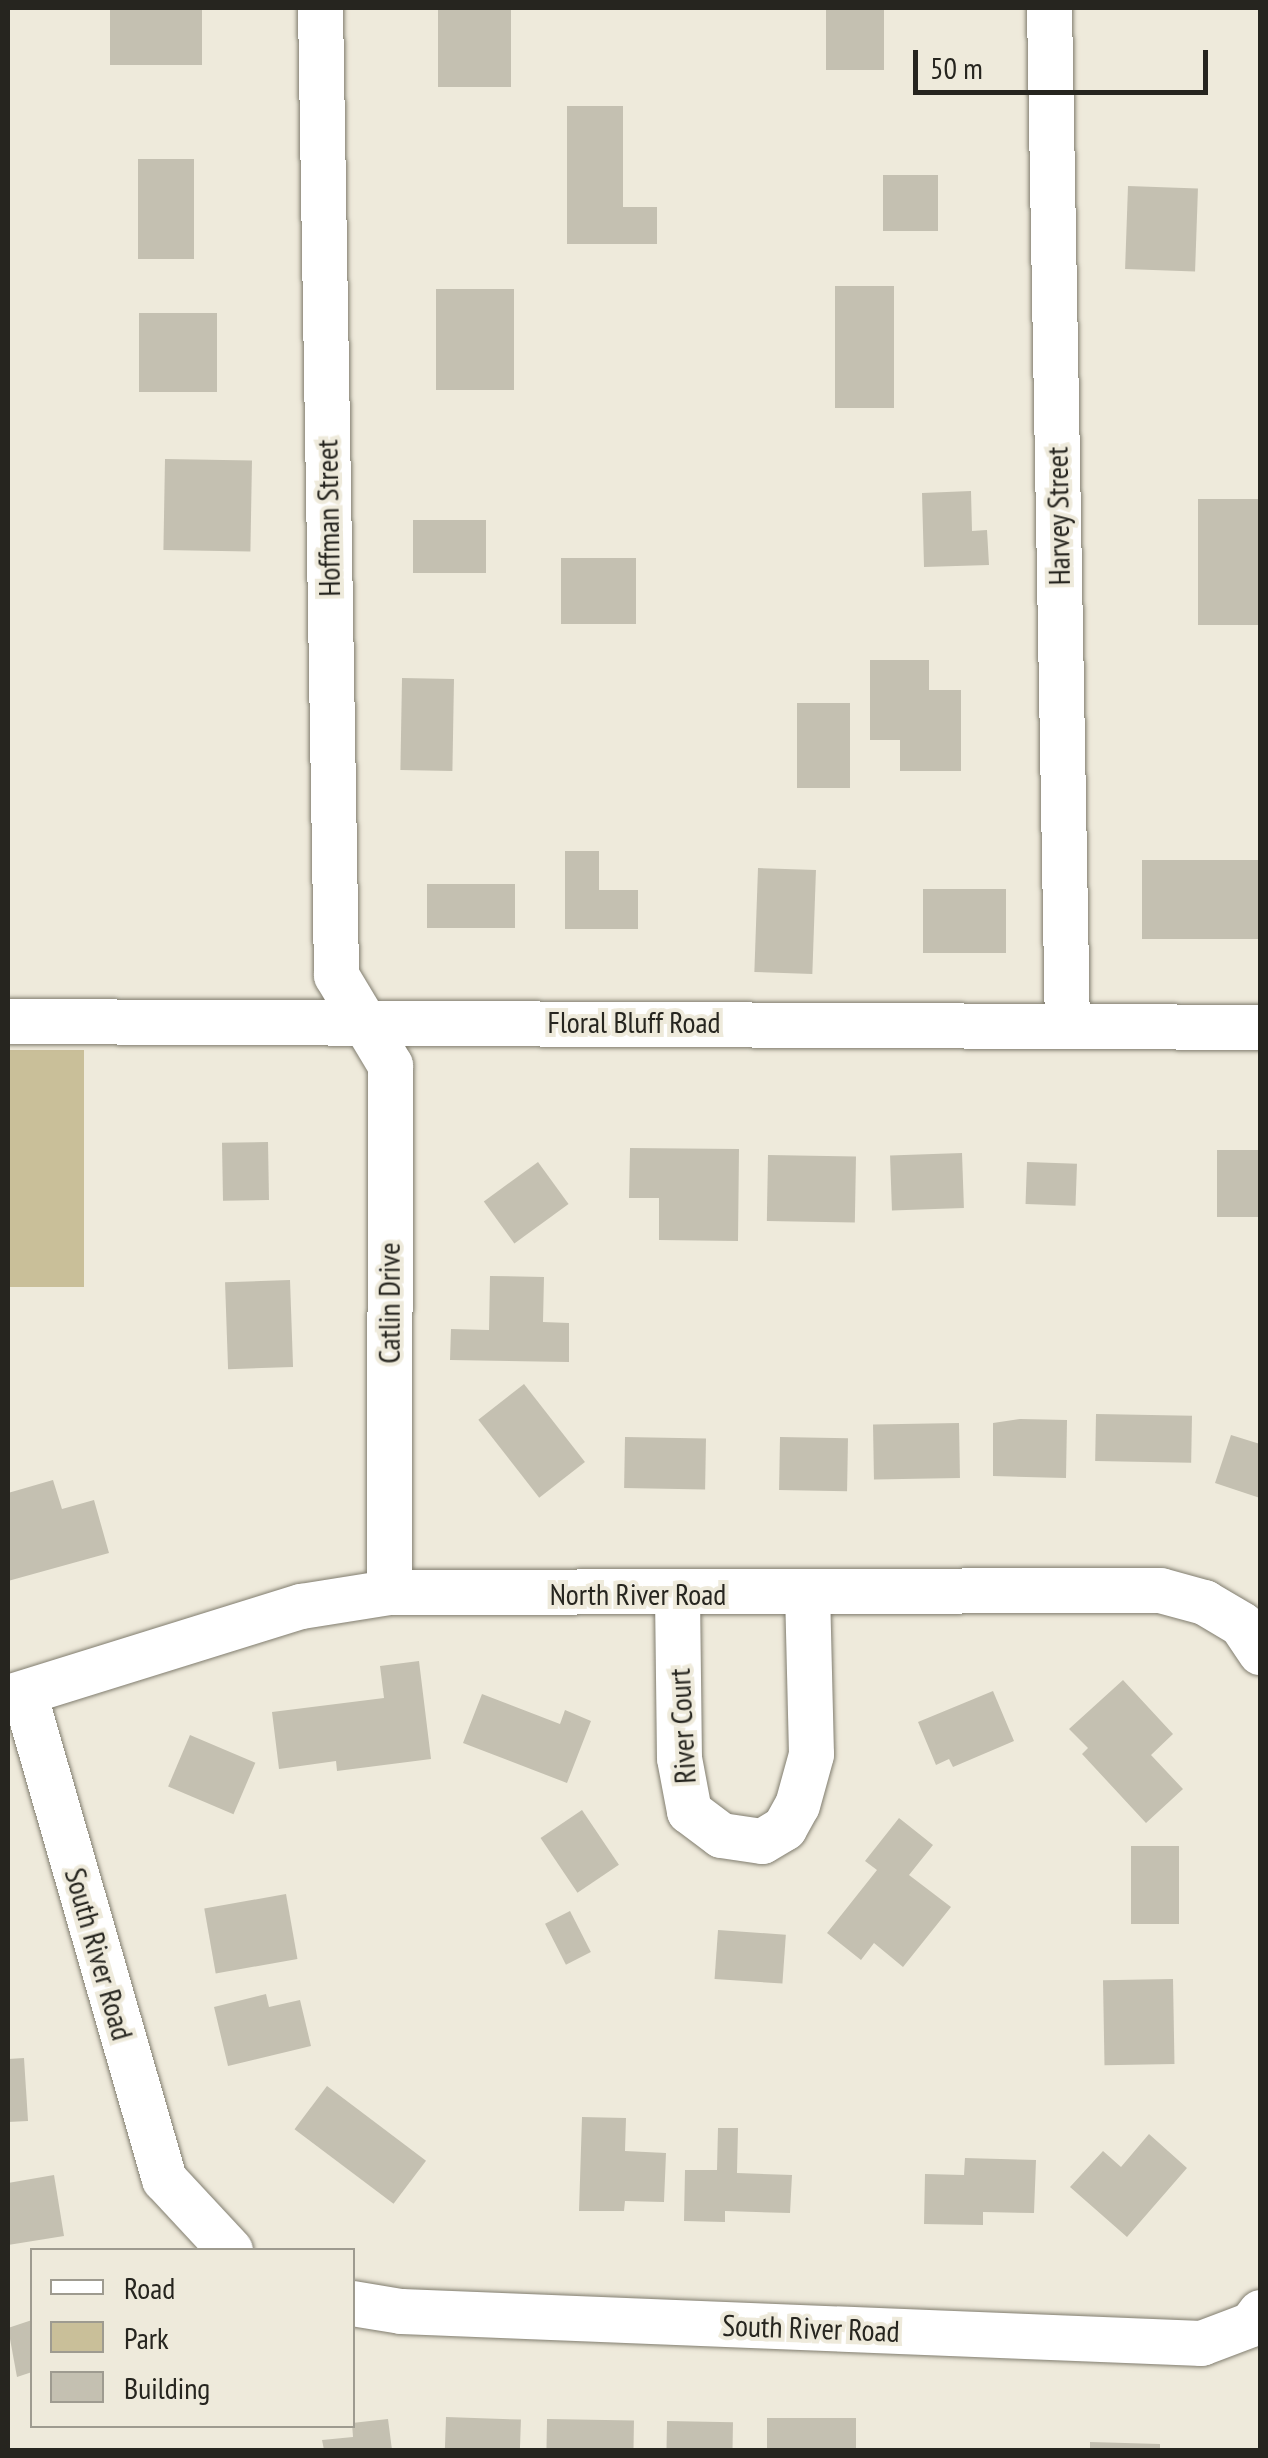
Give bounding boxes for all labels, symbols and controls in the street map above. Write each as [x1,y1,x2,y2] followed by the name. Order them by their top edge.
[918,30,1213,92] scale bar
[930,48,983,87] text: 50 m
[309,439,347,597] street label: Hoffman Street
[1039,446,1077,586] street label: Harvey Street
[547,1004,721,1040] street label: Floral Bluff Road
[371,1242,407,1364] street label: Catlin Drive
[550,1576,726,1612] street label: North River Road
[661,1667,703,1785] street label: River Court
[57,1864,141,2044] street label: South River Road
[30,2248,355,2428] legend
[124,2268,175,2307] text: Road
[722,2307,900,2349] street label: South River Road
[124,2318,169,2357] text: Park
[124,2368,210,2407] text: Building

